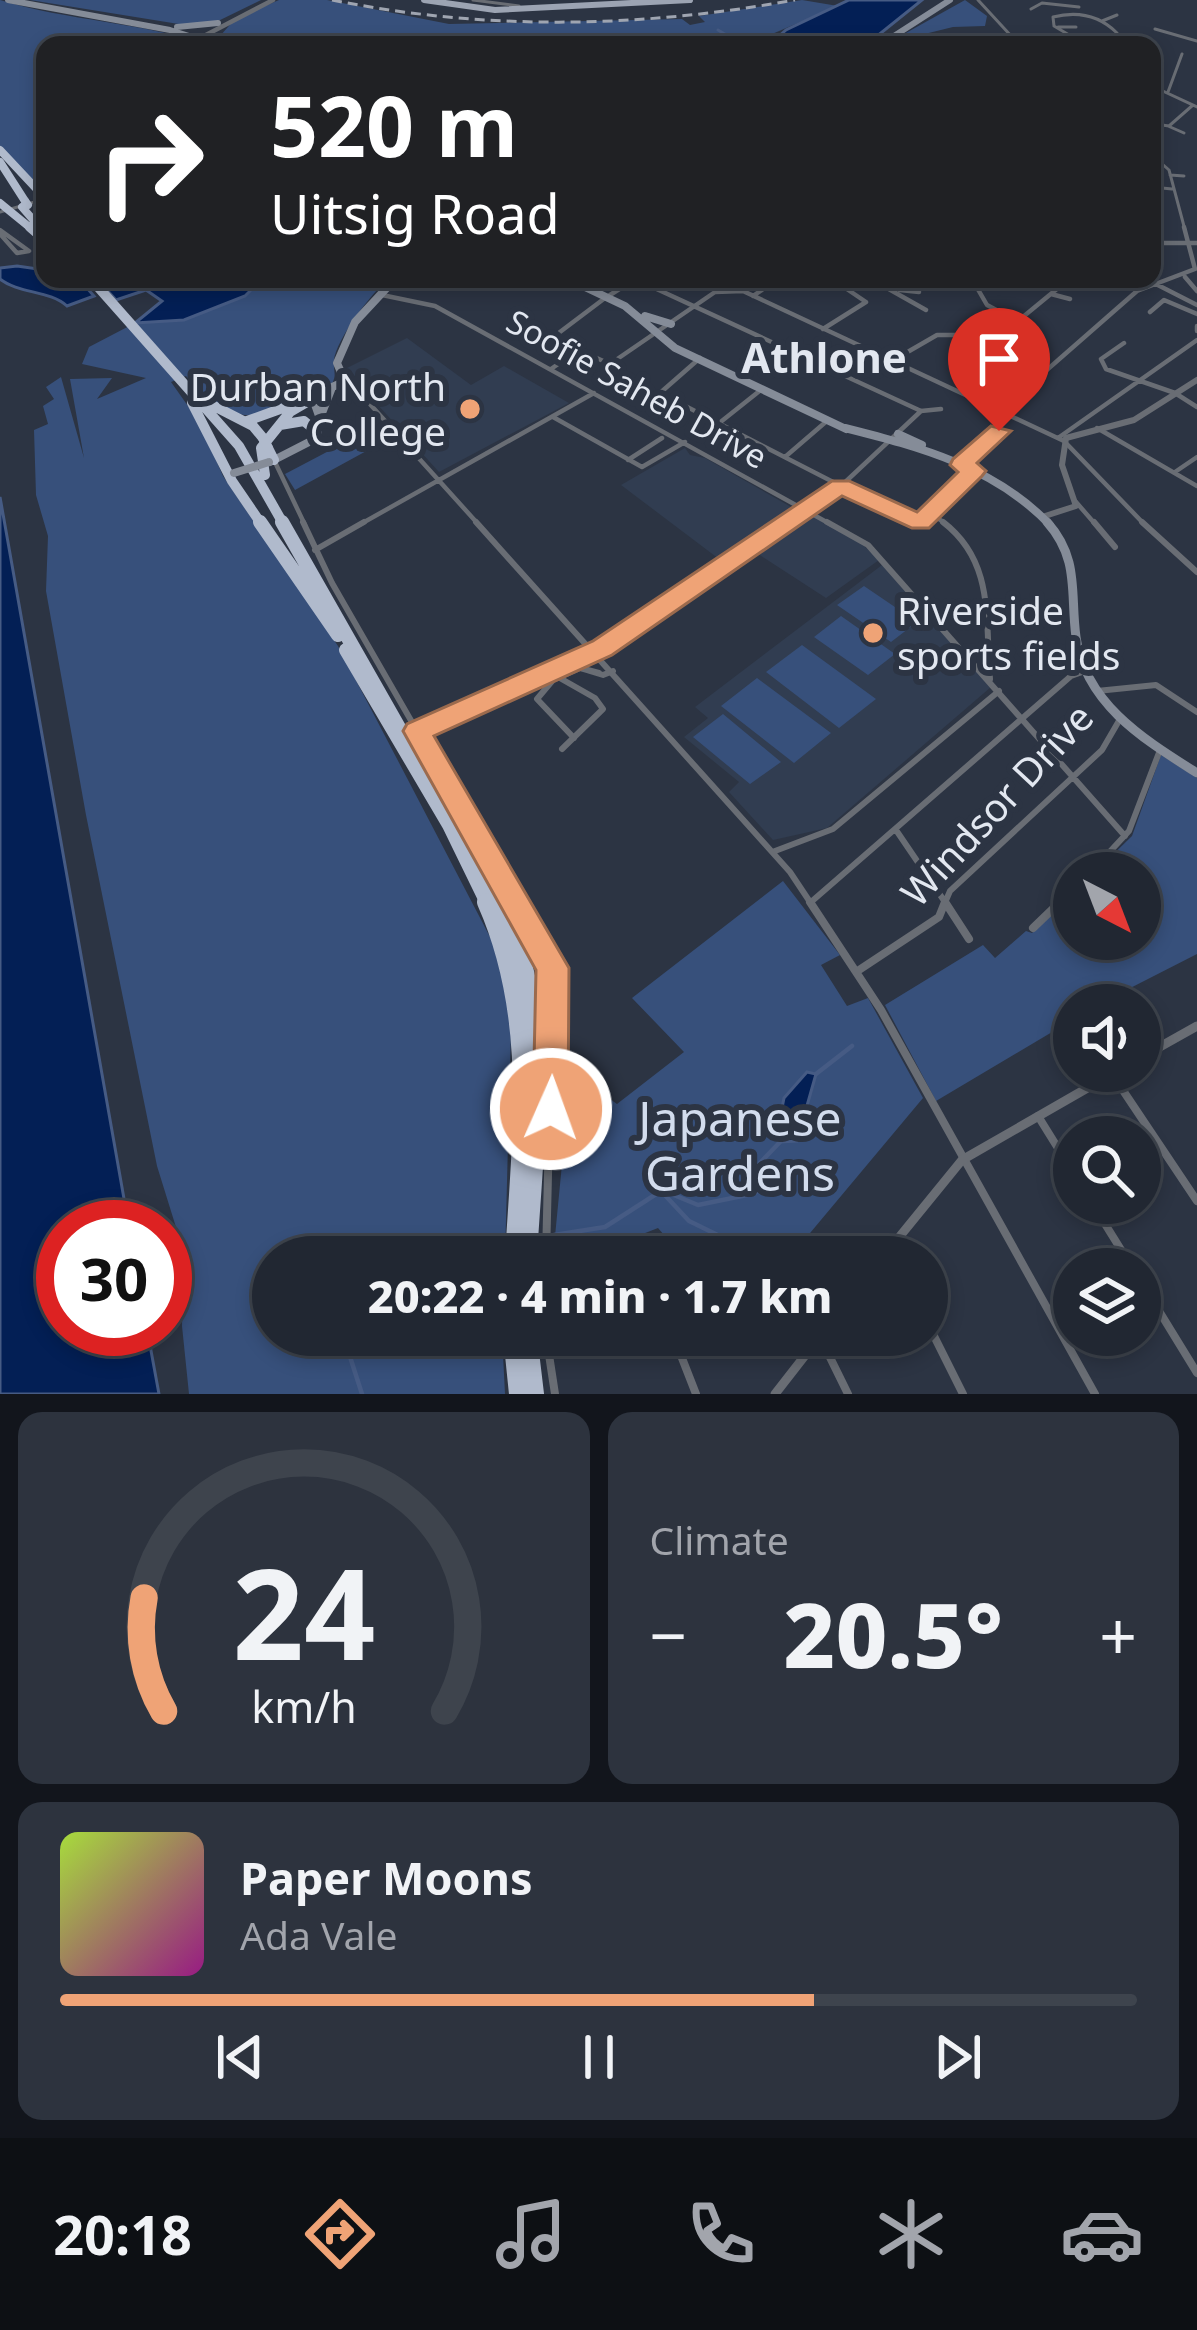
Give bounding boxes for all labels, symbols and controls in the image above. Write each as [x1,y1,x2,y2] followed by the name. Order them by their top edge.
[270,67,518,182] text: 520 m
[72,84,228,240] icon: right
[270,176,560,250] text: Uitsig Road
[499,298,776,479] street label: Soofie Saheb Drive
[948,308,1050,431] pin
[966,326,1032,392] icon: arrive
[741,328,907,385] district label: Athlone
[190,359,446,457] place label: Durban North College
[457,396,483,422] marker: Durban North College
[897,583,1120,681] place label: Riverside sports fields
[860,620,886,646] marker: Riverside sports fields
[888,691,1104,917] street label: Windsor Drive
[1053,852,1161,960] north arrow
[1053,852,1161,1356] map controls
[1053,984,1161,1092] button: sound
[488,1046,614,1172] position arrow
[634,1085,842,1205] park label: Japanese Gardens
[1053,1116,1161,1224] button: search
[36,1200,192,1356] speed limit sign: 30
[1053,1248,1161,1356] button: layers
[368,1265,832,1326] text: 20:22 · 4 min · 1.7 km
[650,1513,789,1566] text: Climate
[232,1527,375,1697] text: 24
[783,1572,1003,1694] text: 20.5°
[650,1589,687,1679] text: −
[1099,1589,1137,1679] text: +
[251,1677,356,1736] text: km/h
[240,1847,533,1908] text: Paper Moons
[240,1908,397,1961] text: Ada Vale
[207,2024,273,2090] icon: previous
[566,2024,632,2090] icon: pause
[925,2024,991,2090] icon: next
[298,2192,382,2276] icon: directions
[489,2192,573,2276] icon: music
[679,2192,763,2276] icon: phone
[869,2192,953,2276] icon: climate
[1060,2192,1144,2276] icon: car
[53,2197,192,2271] text: 20:18

